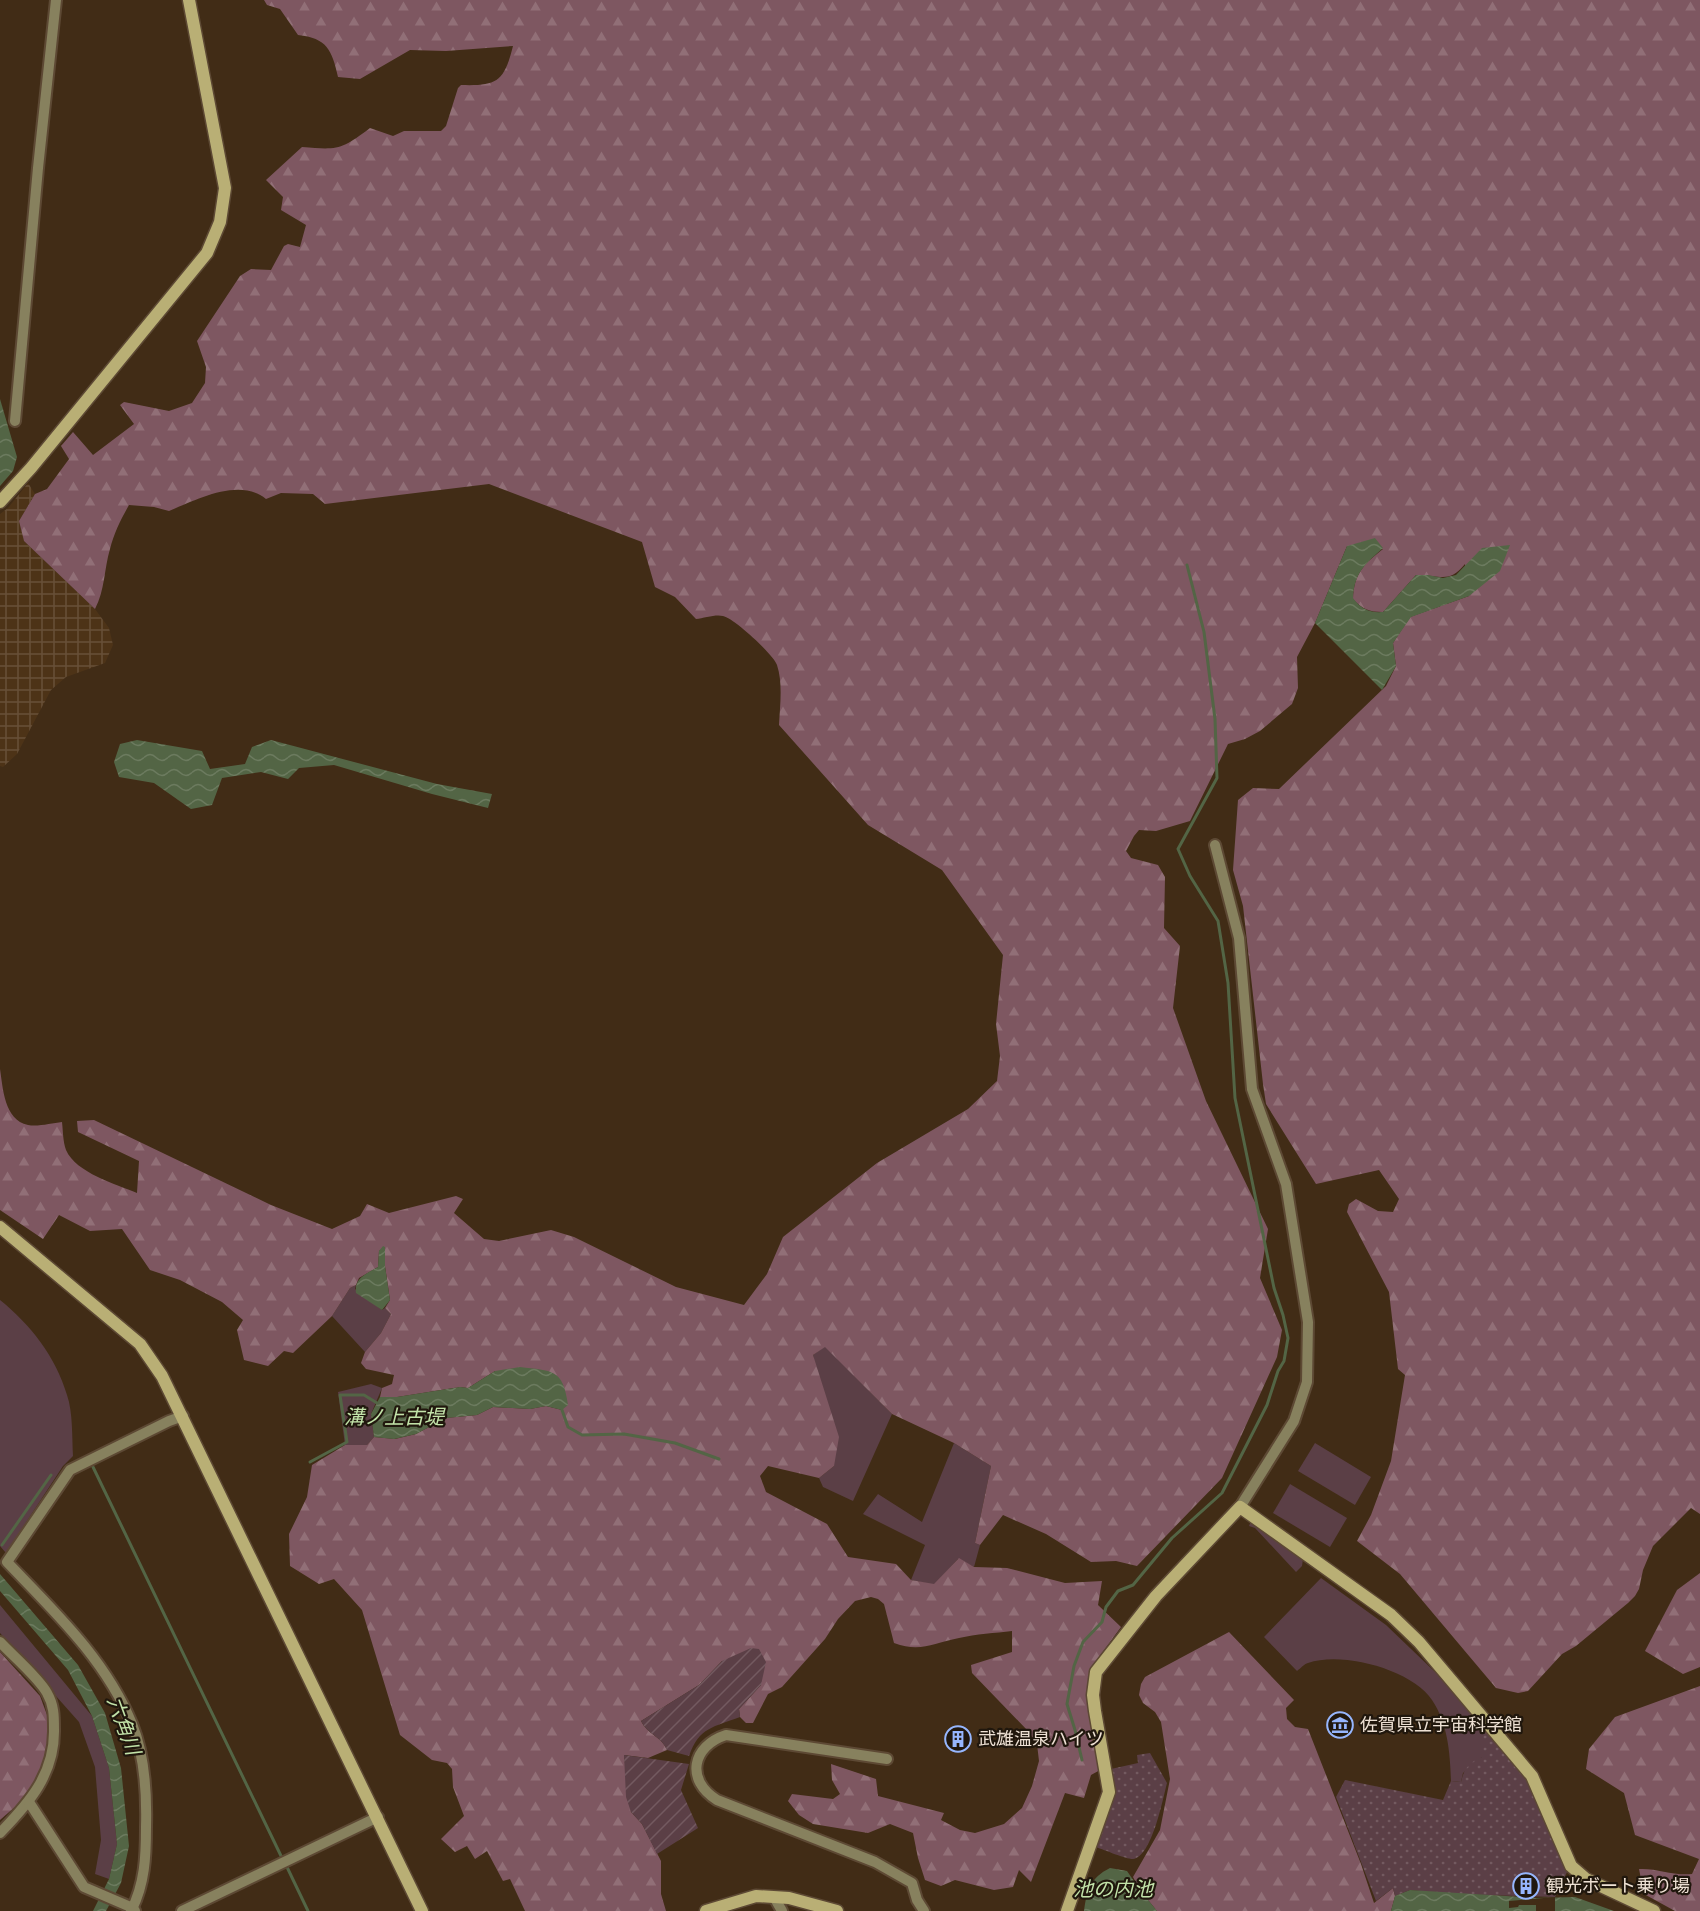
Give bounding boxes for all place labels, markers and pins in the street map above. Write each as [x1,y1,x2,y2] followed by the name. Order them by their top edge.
[1325,1710,1355,1740] museum icon: 佐賀県立宇宙科学館
[1360,1712,1522,1739] place label: 佐賀県立宇宙科学館
[943,1724,973,1754] building icon: 武雄温泉ハイツ
[978,1726,1104,1753] place label: 武雄温泉ハイツ
[1511,1871,1541,1901] building icon: 観光ボート乗り場
[1546,1873,1690,1900] place label: 観光ボート乗り場

